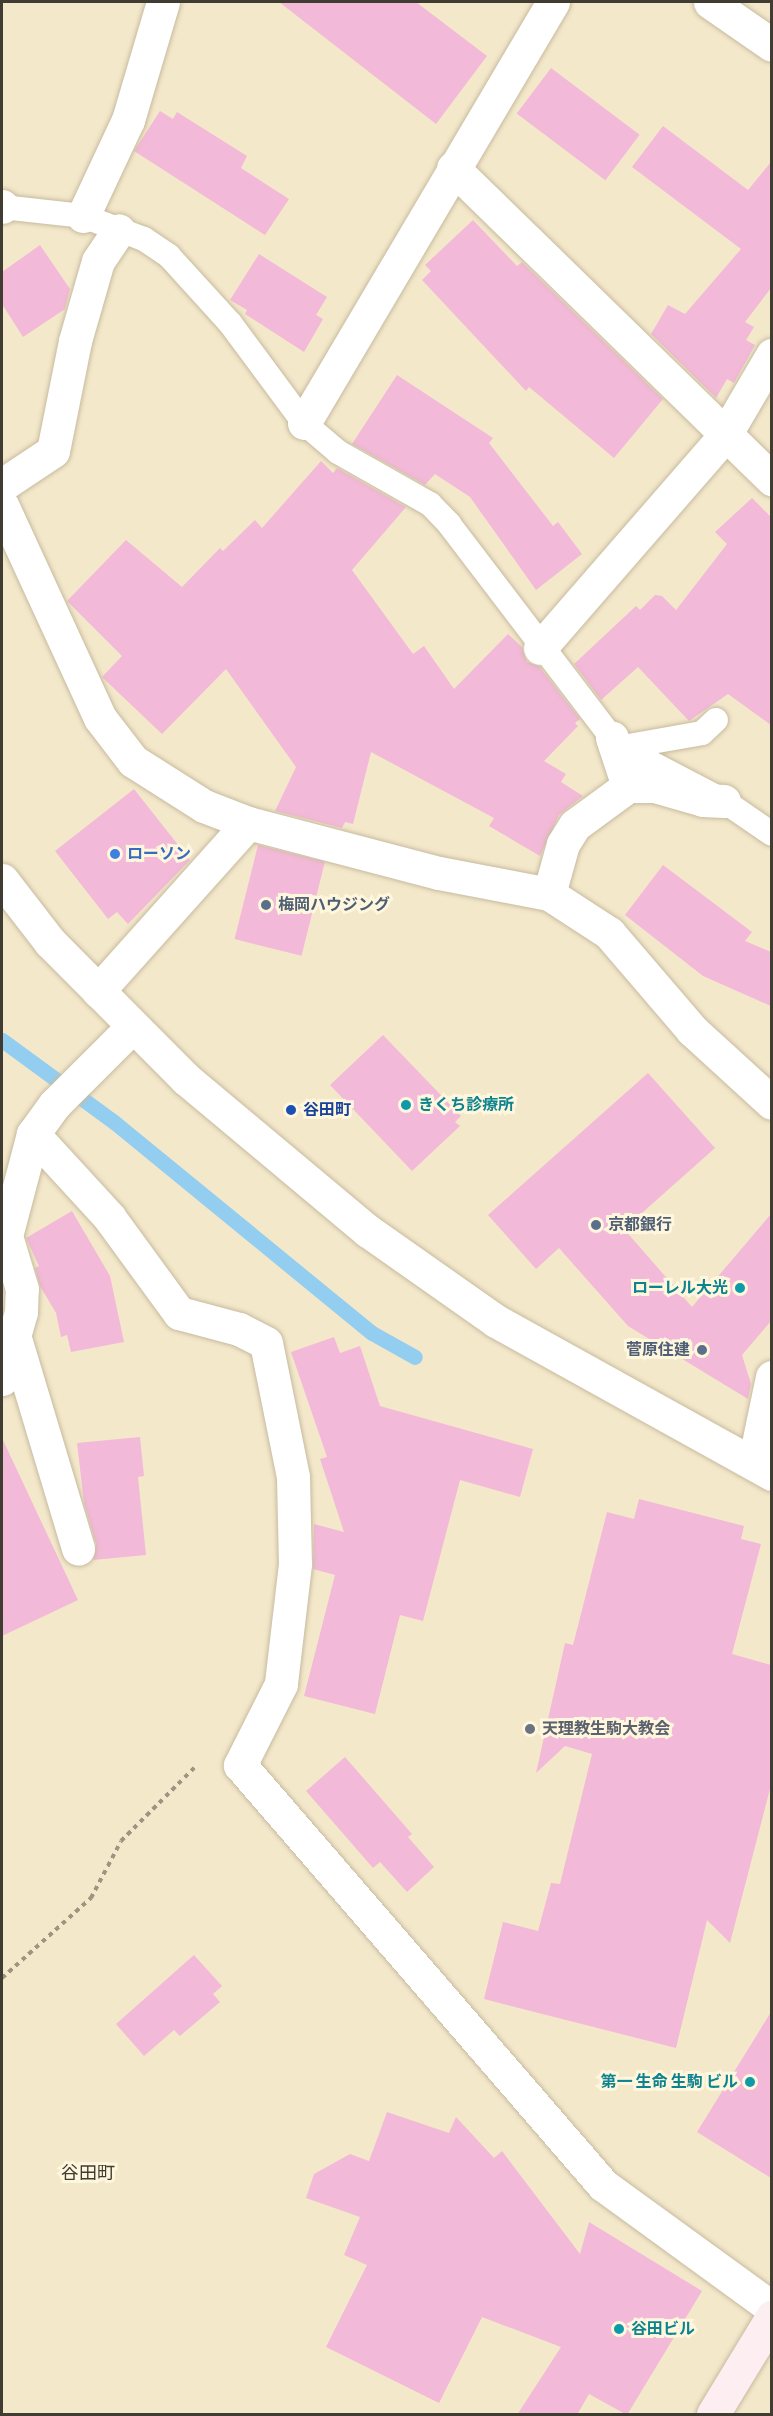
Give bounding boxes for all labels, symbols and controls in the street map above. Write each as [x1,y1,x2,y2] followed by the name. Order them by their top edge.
[127,844,191,864] place label: ローソン
[108,847,122,861] marker: ローソン
[278,895,390,915] place label: 梅岡ハウジング
[259,898,273,912] marker: 梅岡ハウジング
[418,1095,514,1115] place label: きくち診療所
[399,1098,413,1112] marker: きくち診療所
[303,1100,351,1120] place label: 谷田町
[284,1103,298,1117] marker: 谷田町
[608,1215,672,1235] place label: 京都銀行
[589,1218,603,1232] marker: 京都銀行
[632,1278,728,1298] place label: ローレル大光
[733,1281,747,1295] marker: ローレル大光
[626,1340,690,1360] place label: 菅原住建
[695,1343,709,1357] marker: 菅原住建
[542,1719,670,1739] place label: 天理教生駒大教会
[523,1722,537,1736] marker: 天理教生駒大教会
[600,2072,738,2092] place label: 第一 生命 生駒 ビル
[743,2075,757,2089] marker: 第一 生命 生駒 ビル
[61,2163,115,2185] district label: 谷田町
[631,2319,695,2339] place label: 谷田ビル
[612,2322,626,2336] marker: 谷田ビル

